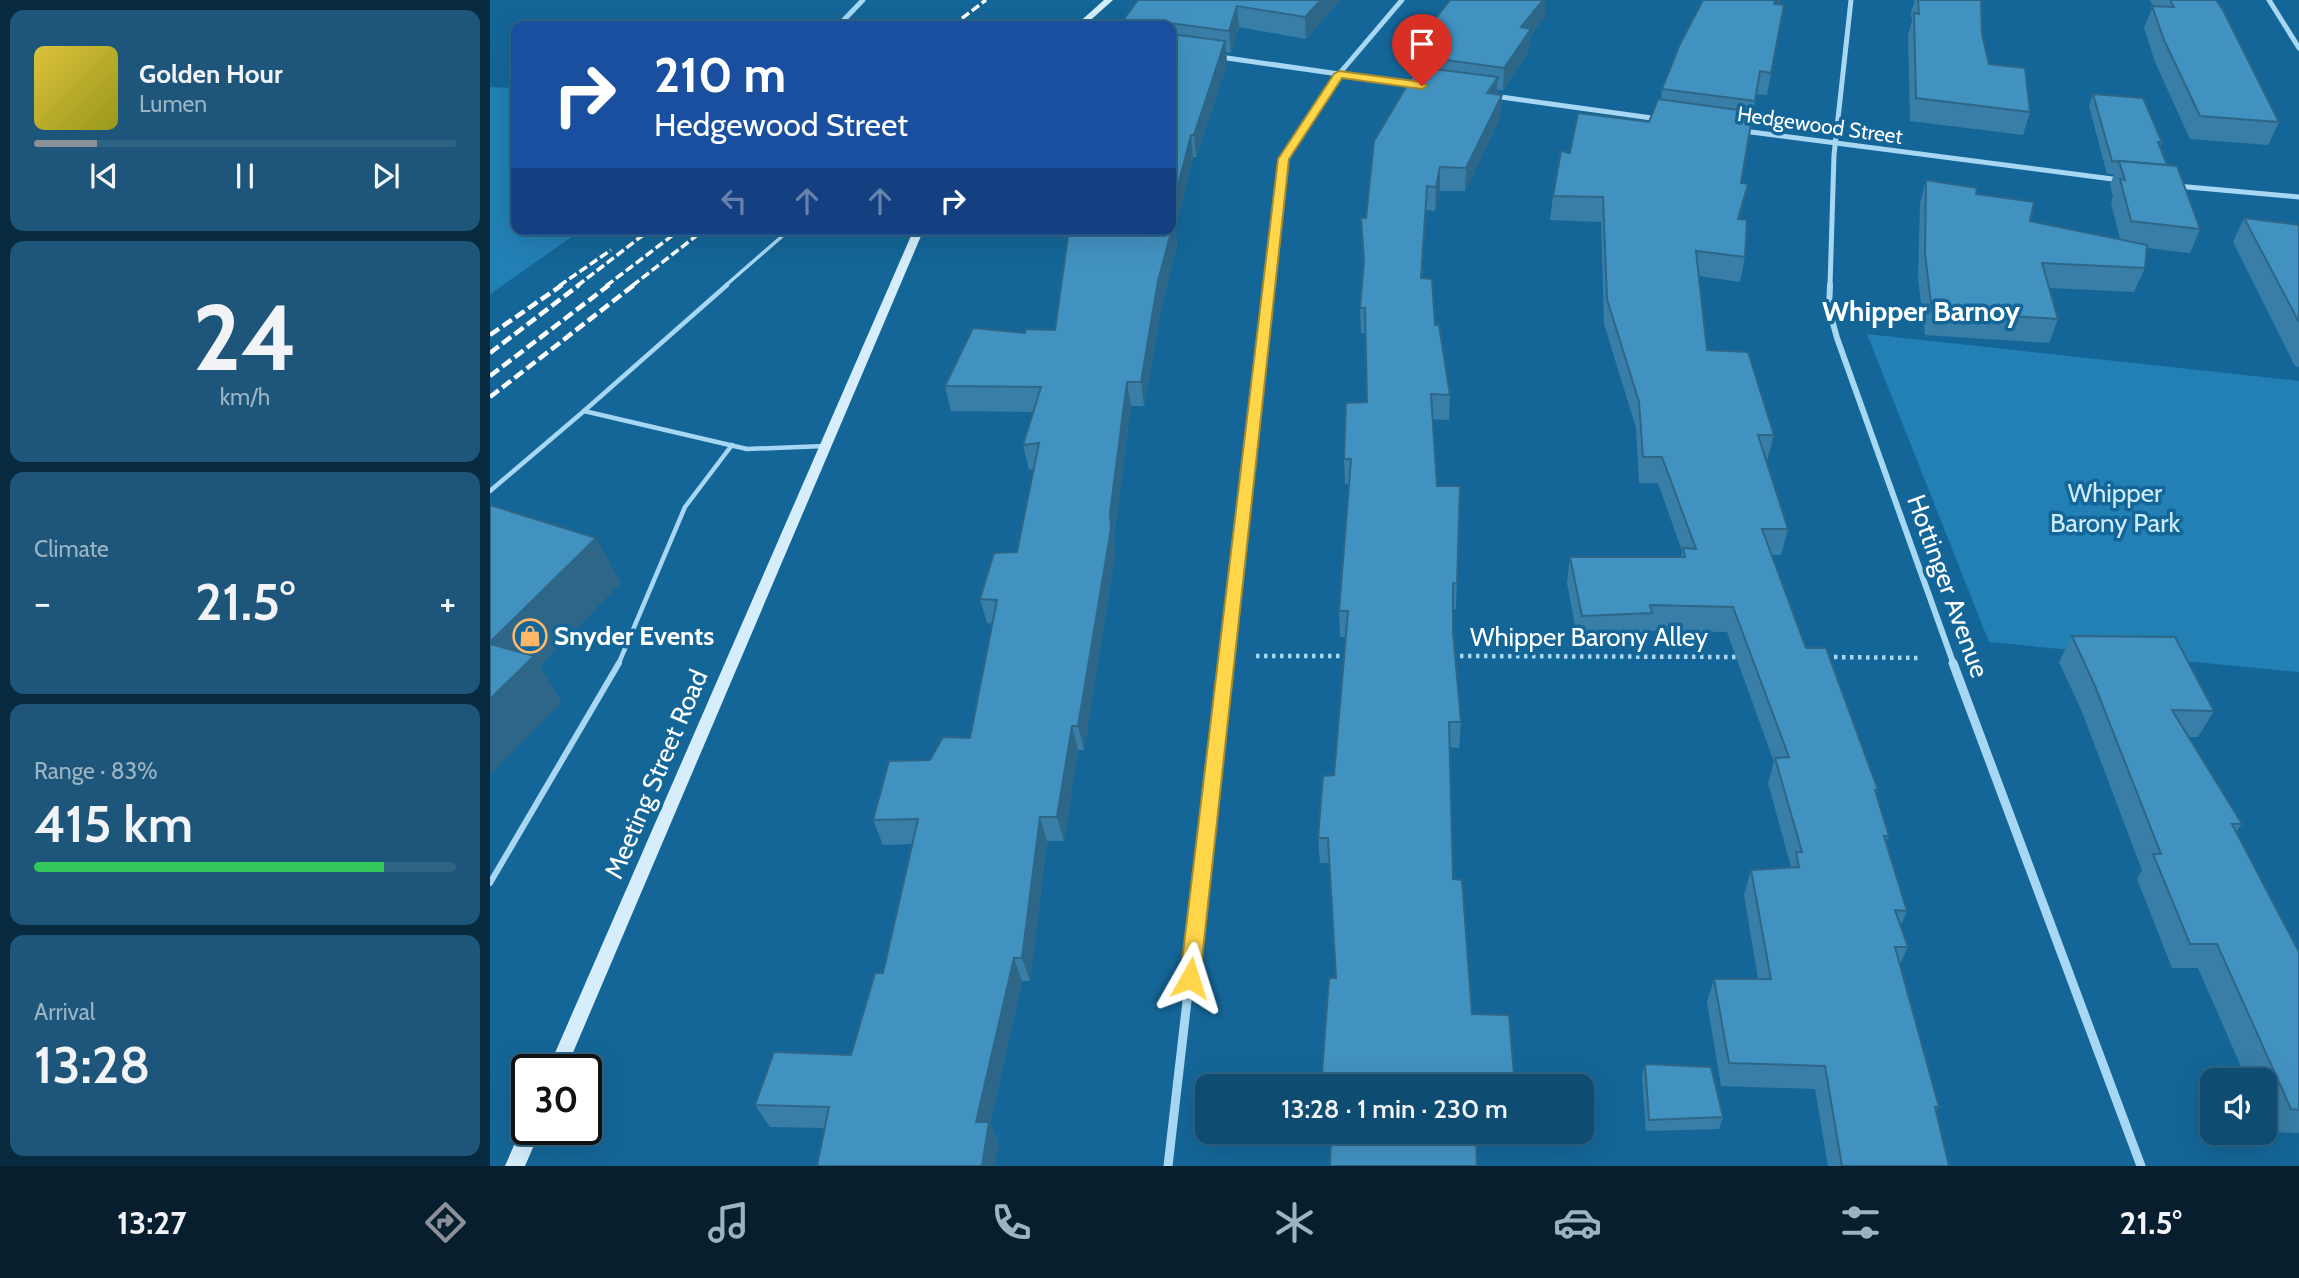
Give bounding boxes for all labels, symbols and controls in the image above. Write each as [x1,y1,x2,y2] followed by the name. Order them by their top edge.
[1392,14,1452,86] pin
[1403,25,1441,63] icon: arrive
[654,45,786,104] text: 210 m
[539,49,630,140] icon: right
[139,58,282,90] text: Golden Hour
[139,90,207,118] text: Lumen
[1736,101,1904,149] street label: Hedgewood Street
[654,105,908,144] text: Hedgewood Street
[85,157,123,195] icon: previous
[226,157,264,195] icon: pause
[367,157,405,195] icon: next
[715,182,753,220] icon: left
[788,182,826,220] icon: ahead
[861,182,899,220] icon: ahead
[934,182,972,220] icon: right
[193,282,297,393] text: 24
[1822,294,2020,328] district label: Whipper Barnoy
[220,383,270,411] text: km/h
[2050,477,2180,539] park label: Whipper Barony Park
[1900,490,1996,682] street label: Hottinger Avenue
[34,535,109,563] text: Climate
[195,570,295,633] text: 21.5°
[34,579,51,626] text: −
[439,579,456,626] text: +
[511,617,549,655] shop icon: Snyder Events
[554,620,714,652] place label: Snyder Events
[1470,621,1708,653] street label: Whipper Barony Alley
[597,665,715,883] street label: Meeting Street Road
[34,757,158,785] text: Range · 83%
[34,792,193,855] text: 415 km
[1153,941,1227,1015] position arrow
[34,998,95,1026] text: Arrival
[34,1033,151,1096] text: 13:28
[511,1054,602,1145] speed limit sign: 30
[2200,1068,2277,1145] map controls
[2200,1068,2277,1145] button: sound
[1281,1093,1508,1125] text: 13:28 · 1 min · 230 m
[421,1198,470,1247] icon: directions
[704,1198,753,1247] icon: music
[987,1198,1036,1247] icon: phone
[1270,1198,1319,1247] icon: climate
[1553,1198,1602,1247] icon: car
[1836,1198,1885,1247] icon: filters
[117,1203,187,1242] text: 13:27
[2120,1203,2182,1242] text: 21.5°

